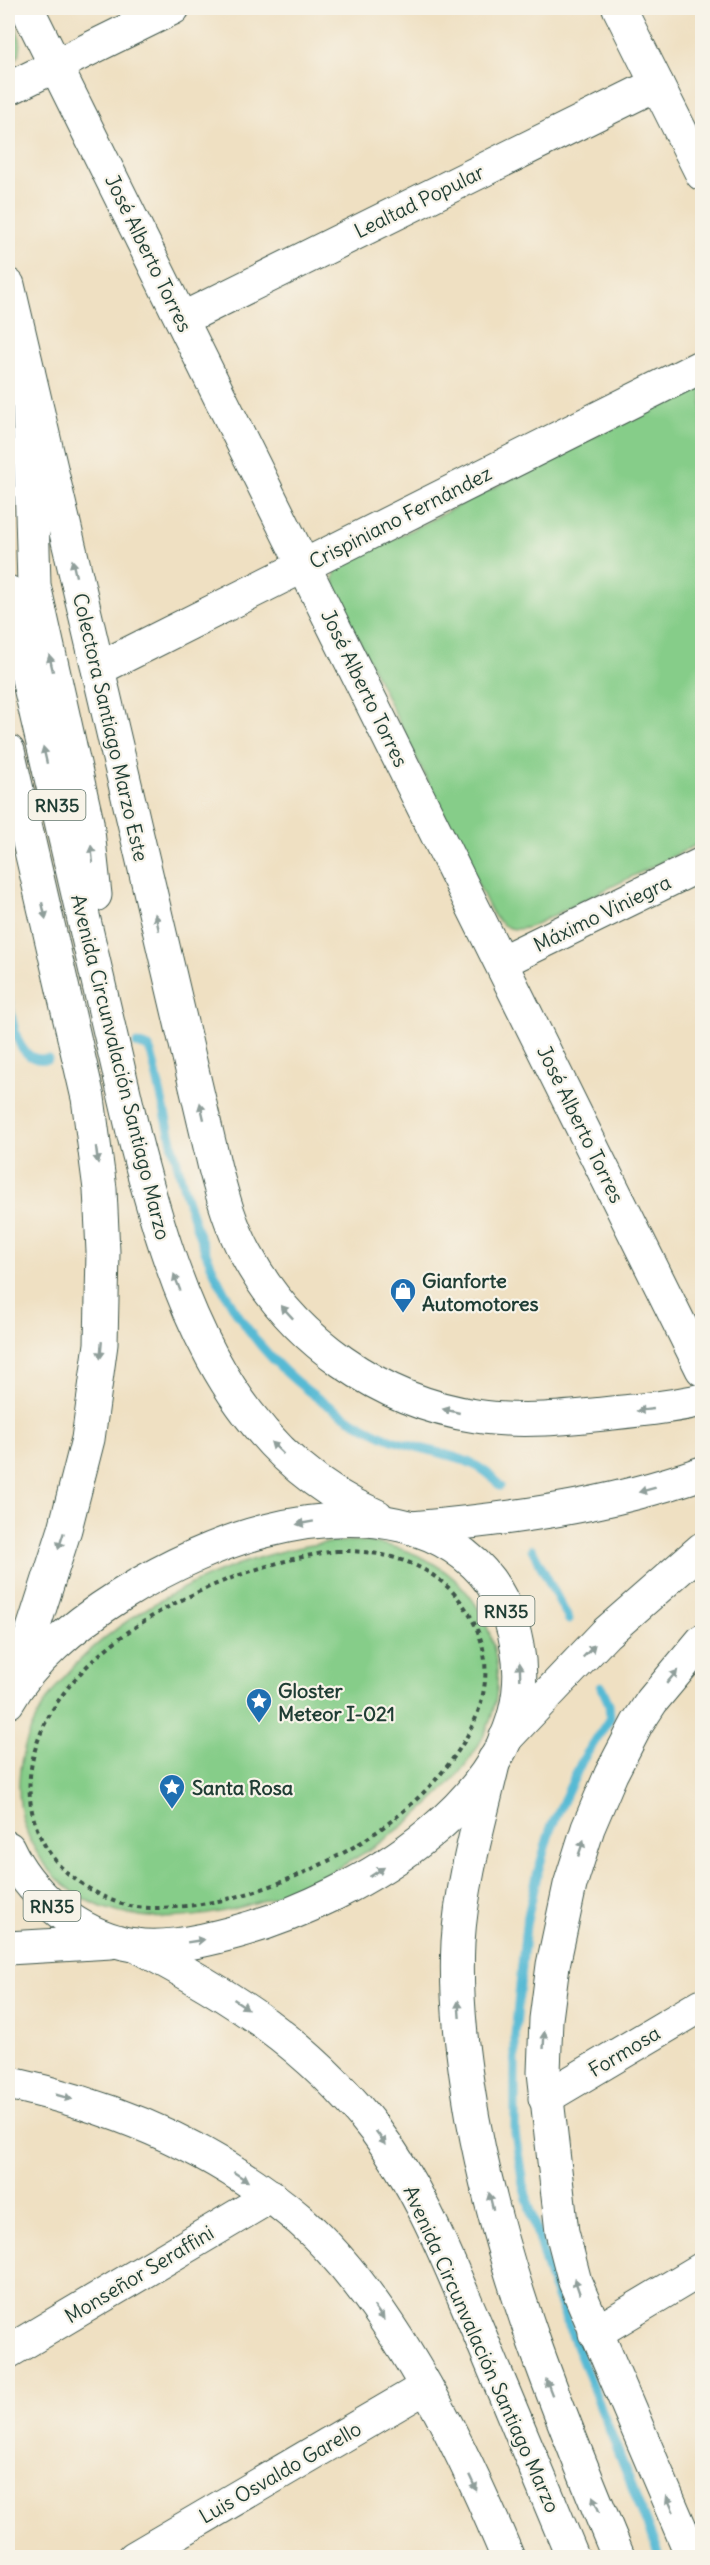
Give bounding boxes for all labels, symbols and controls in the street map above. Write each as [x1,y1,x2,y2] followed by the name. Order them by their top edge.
[350,159,488,243] street label: Lealtad Popular
[100,170,198,336] street label: José Alberto Torres
[305,460,495,574] street label: Crispiniano Fernández
[69,559,79,577] one-way arrow
[68,590,154,864] street label: Colectora Santiago Marzo Este
[316,605,414,771] street label: José Alberto Torres
[46,654,56,673] one-way arrow
[40,746,50,764] one-way arrow
[28,790,86,820] road number: RN35
[87,844,97,863] one-way arrow
[529,869,675,957] street label: Máximo Viniegra
[66,892,176,1242] street label: Avenida Circunvalación Santiago Marzo
[40,901,50,920] one-way arrow
[152,912,162,931] one-way arrow
[532,1041,630,1207] street label: José Alberto Torres
[197,1102,206,1121] one-way arrow
[92,1146,102,1165] one-way arrow
[422,1268,539,1316] place label: Gianforte Automotores
[172,1273,182,1291] one-way arrow
[388,1276,418,1314] shop icon: Gianforte Automotores
[281,1305,294,1320] one-way arrow
[96,1341,106,1360] one-way arrow
[635,1405,654,1415] one-way arrow
[441,1406,460,1415] one-way arrow
[271,1441,285,1455] one-way arrow
[637,1486,656,1496] one-way arrow
[295,1518,314,1527] one-way arrow
[56,1532,66,1550] one-way arrow
[478,1596,534,1626] road number: RN35
[582,1643,596,1658] one-way arrow
[515,1661,525,1680] one-way arrow
[665,1669,678,1685] one-way arrow
[278,1678,395,1726] place label: Gloster Meteor I-021
[244,1686,274,1724] place icon: Gloster Meteor I-021
[157,1772,187,1810] place icon: Santa Rosa
[192,1775,294,1800] place label: Santa Rosa
[576,1839,586,1857] one-way arrow
[368,1866,385,1877] one-way arrow
[23,1891,80,1921] road number: RN35
[186,1936,205,1945] one-way arrow
[232,1999,249,2010] one-way arrow
[454,1999,463,2018] one-way arrow
[584,2020,664,2082] street label: Formosa
[540,2030,549,2049] one-way arrow
[55,2093,73,2102] one-way arrow
[375,2130,387,2146] one-way arrow
[233,2171,249,2182] one-way arrow
[398,2182,566,2516] street label: Avenida Circunvalación Santiago Marzo
[485,2191,495,2210] one-way arrow
[60,2220,218,2328] street label: Monseñor Seraffini
[572,2277,581,2295] one-way arrow
[373,2304,385,2320] one-way arrow
[543,2377,553,2395] one-way arrow
[195,2415,365,2529] street label: Luis Osvaldo Garello
[469,2474,478,2491] one-way arrow
[591,2494,601,2512] one-way arrow
[665,2494,675,2512] one-way arrow

